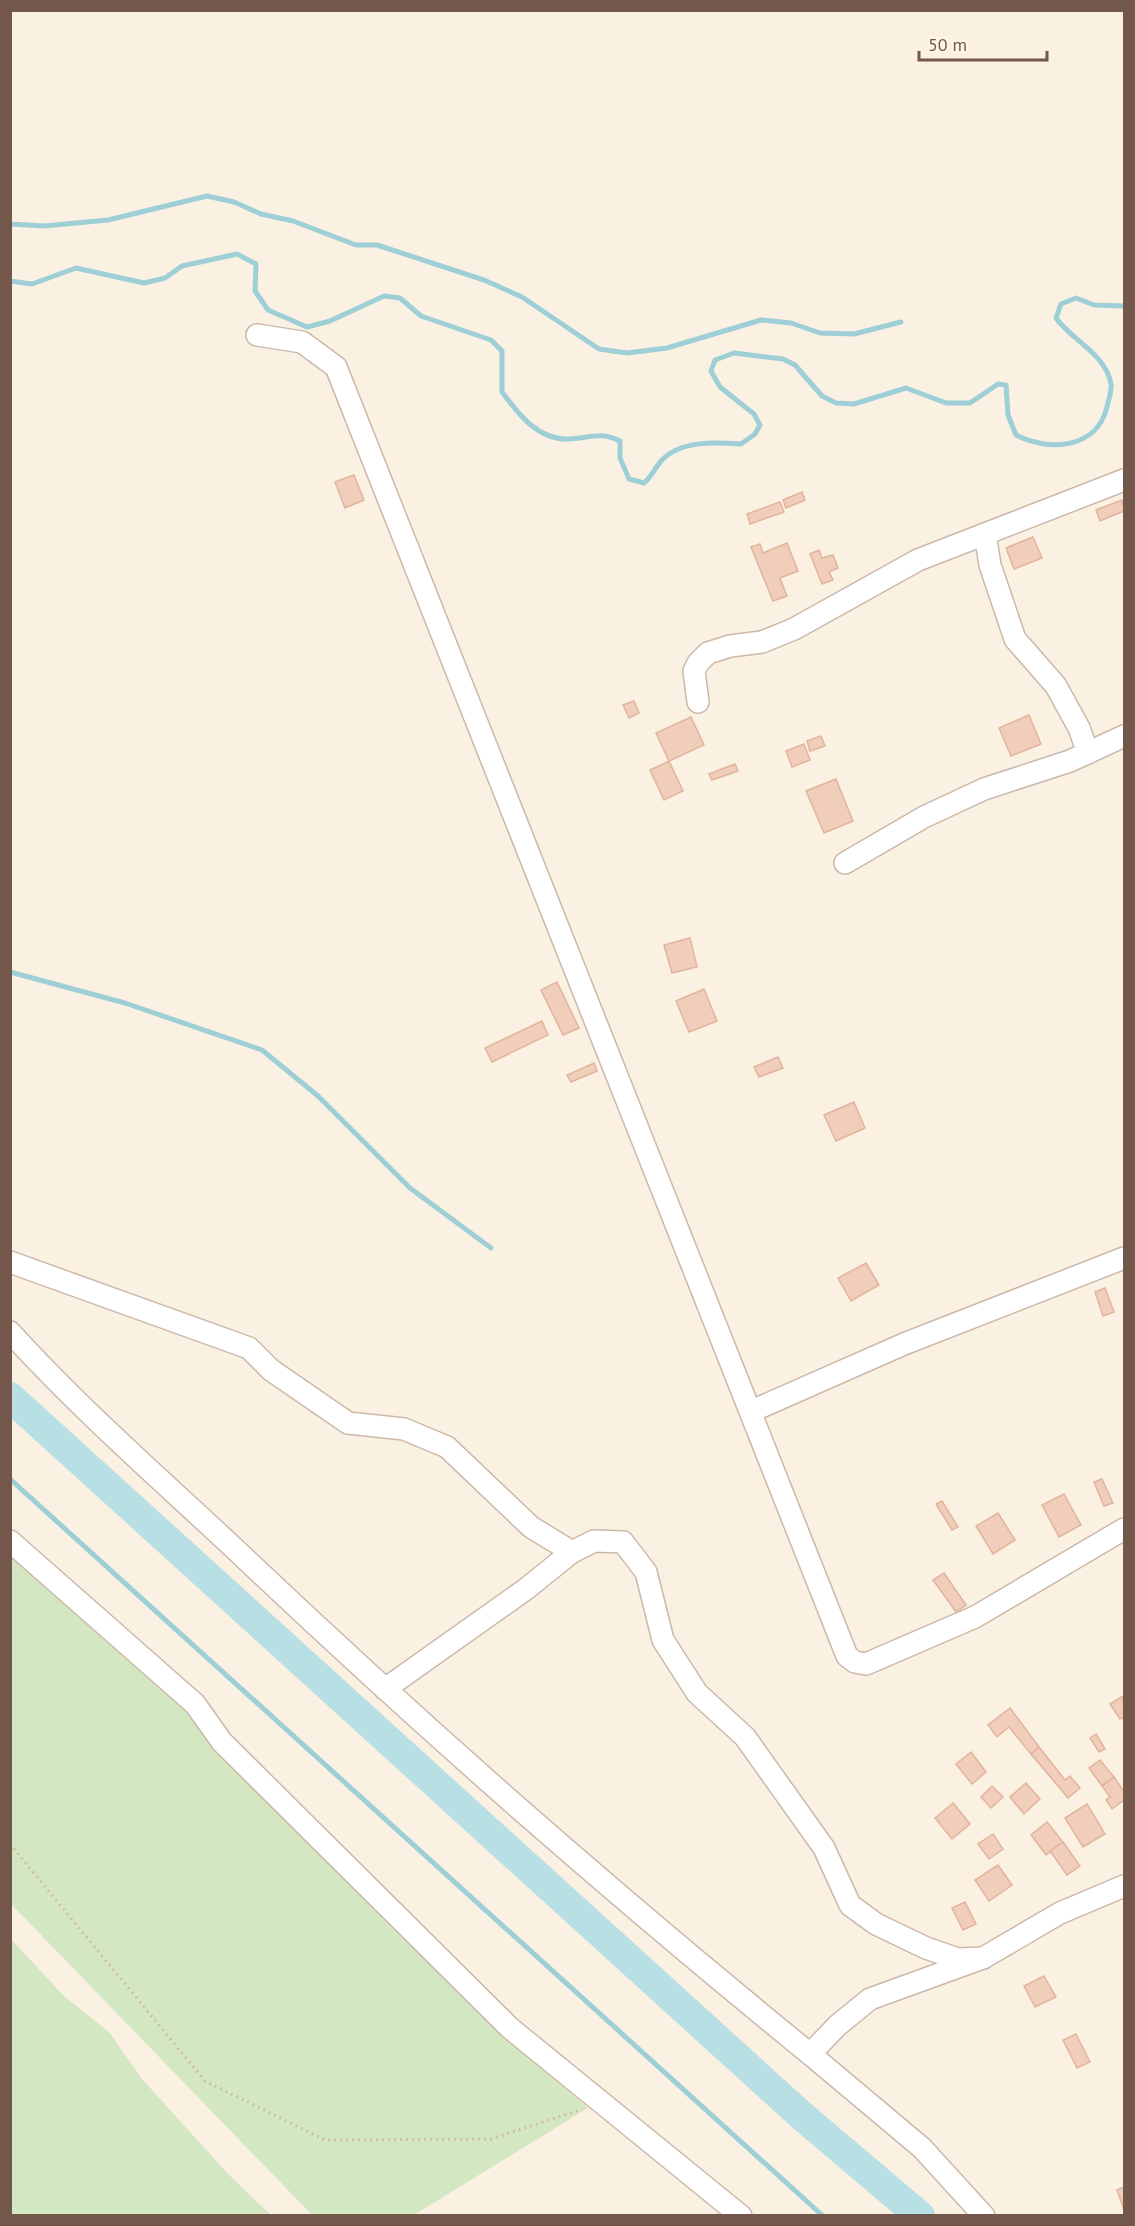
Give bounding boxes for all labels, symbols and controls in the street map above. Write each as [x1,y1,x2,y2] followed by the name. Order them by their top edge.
[919,24,1046,62] scale bar
[928,33,967,56] text: 50 m

